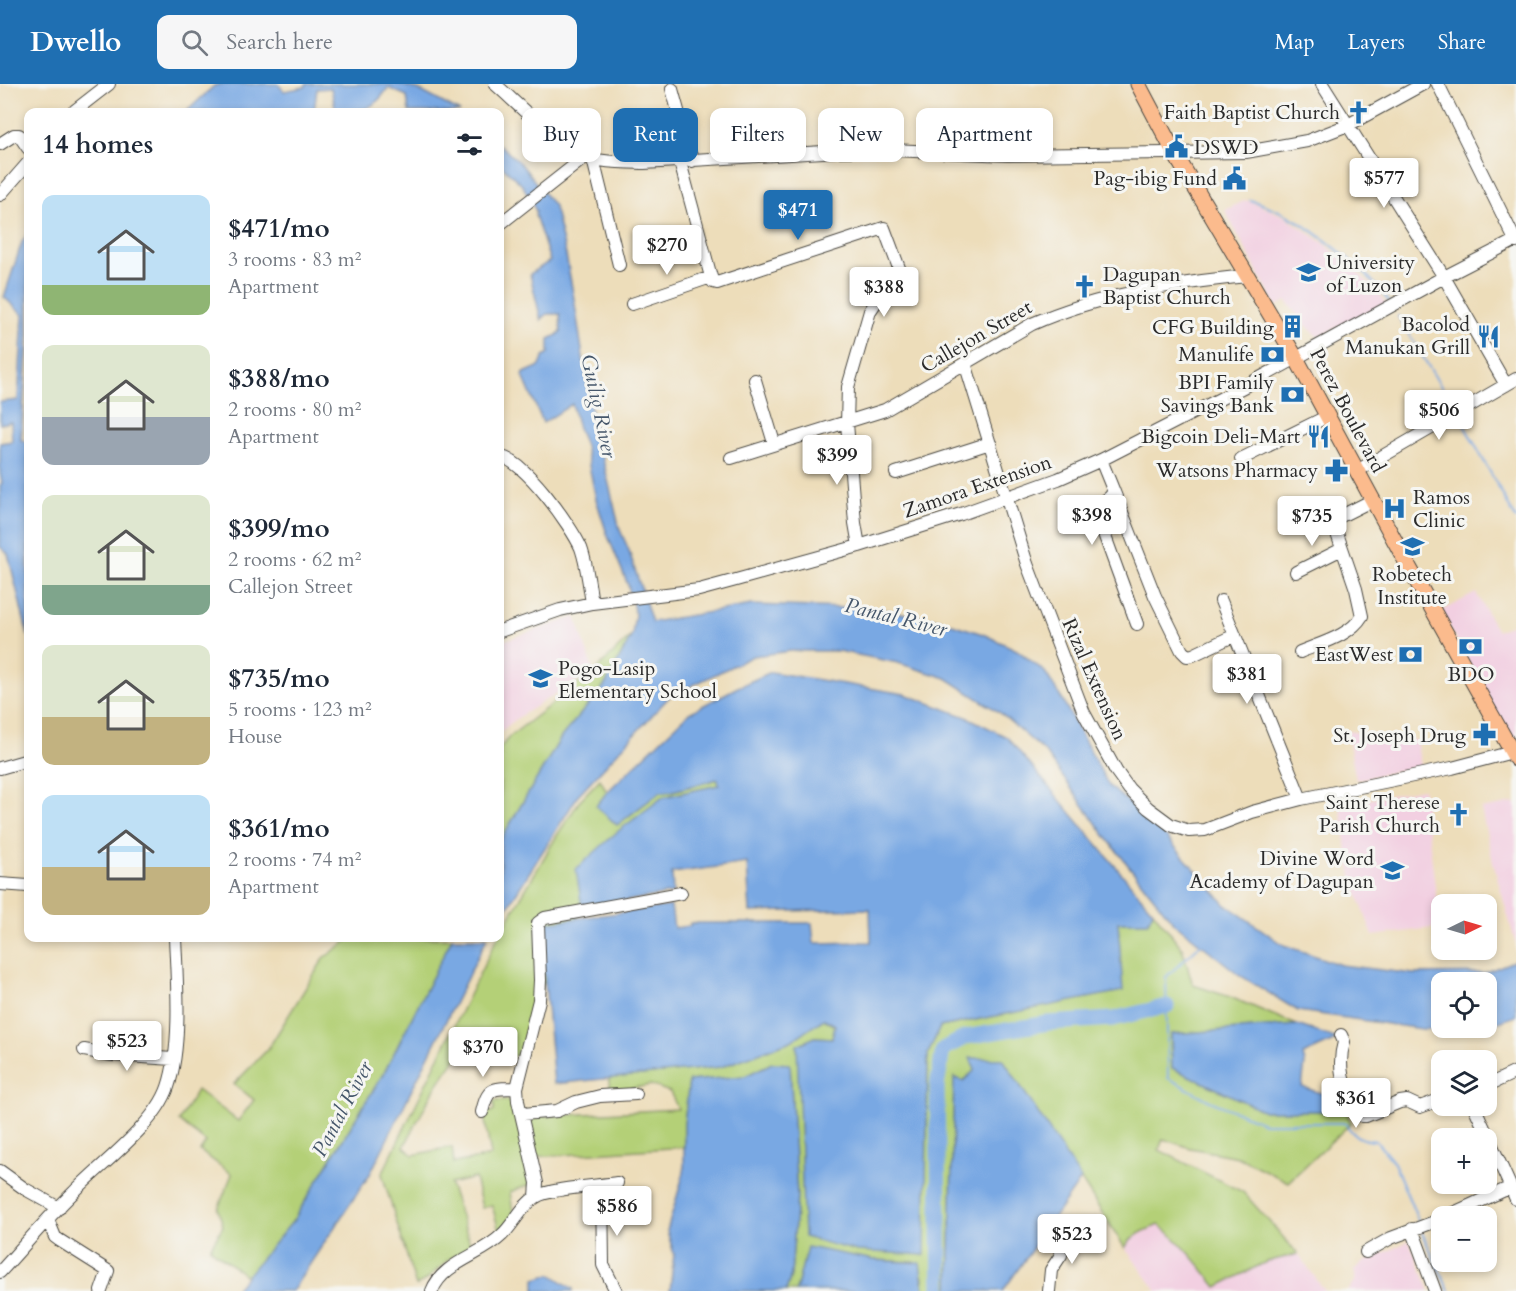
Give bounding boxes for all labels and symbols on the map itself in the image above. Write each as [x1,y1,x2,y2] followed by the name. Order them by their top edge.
[1164,99,1340,126] place label: Faith Baptist Church
[1345,99,1371,125] church icon: Faith Baptist Church
[1163,134,1189,160] public building icon: DSWD
[1194,134,1259,161] place label: DSWD
[1348,158,1420,209] pin: $577
[1093,165,1217,192] place label: Pag-ibig Fund
[1222,165,1248,191] public building icon: Pag-ibig Fund
[762,190,834,241] pin: $471
[631,225,703,276] pin: $270
[1326,249,1415,299] place label: University of Luzon
[1295,260,1321,286] school or university icon: University of Luzon
[1103,261,1231,311] place label: Dagupan Baptist Church
[848,267,920,318] pin: $388
[1072,273,1098,299] church icon: Dagupan Baptist Church
[916,293,1037,379] street label: Callejon Street
[1345,311,1470,361] place label: Bacolod Manukan Grill
[1152,314,1275,341] place label: CFG Building
[1279,314,1305,340] building icon: CFG Building
[1475,323,1501,349] restaurant icon: Bacolod Manukan Grill
[1178,341,1254,368] place label: Manulife
[1259,341,1285,367] bank icon: Manulife
[1303,343,1392,478] street label: Perez Boulevard
[573,352,624,462] water label: Guilig River
[1161,369,1274,419] place label: BPI Family Savings Bank
[1279,381,1305,407] bank icon: BPI Family Savings Bank
[1403,390,1475,441] pin: $506
[1141,423,1301,450] place label: Bigcoin Deli-Mart
[1305,423,1331,449] restaurant icon: Bigcoin Deli-Mart
[801,435,873,486] pin: $399
[899,448,1056,525] street label: Zamora Extension
[1155,457,1318,484] place label: Watsons Pharmacy
[1323,457,1349,483] pharmacy icon: Watsons Pharmacy
[1413,484,1470,534] place label: Ramos Clinic
[1056,495,1128,546] pin: $398
[1276,496,1348,547] pin: $735
[1382,496,1408,522] hospital icon: Ramos Clinic
[1399,534,1425,560] school or university icon: Robetech Institute
[1372,561,1452,611] place label: Robetech Institute
[842,591,951,644] water label: Pantal River
[1056,614,1134,745] street label: Rizal Extension
[1458,634,1484,660] bank icon: BDO
[1315,641,1394,668] place label: EastWest
[1398,641,1424,667] bank icon: EastWest
[1211,654,1283,705] pin: $381
[558,655,717,705] place label: Pogo-Lasip Elementary School
[1447,661,1495,688] place label: BDO
[527,666,553,692] school or university icon: Pogo-Lasip Elementary School
[1333,722,1467,749] place label: St. Joseph Drug
[1471,722,1497,748] pharmacy icon: St. Joseph Drug
[1319,789,1440,839] place label: Saint Therese Parish Church
[1445,801,1471,827] church icon: Saint Therese Parish Church
[1189,845,1375,895] place label: Divine Word Academy of Dagupan
[1379,857,1405,883] school or university icon: Divine Word Academy of Dagupan
[1431,894,1497,960] north arrow
[91,1021,163,1072] pin: $523
[447,1027,519,1078] pin: $370
[305,1055,380,1162] water label: Pantal River
[1320,1078,1392,1129] pin: $361
[581,1186,653,1237] pin: $586
[1036,1214,1108,1265] pin: $523

